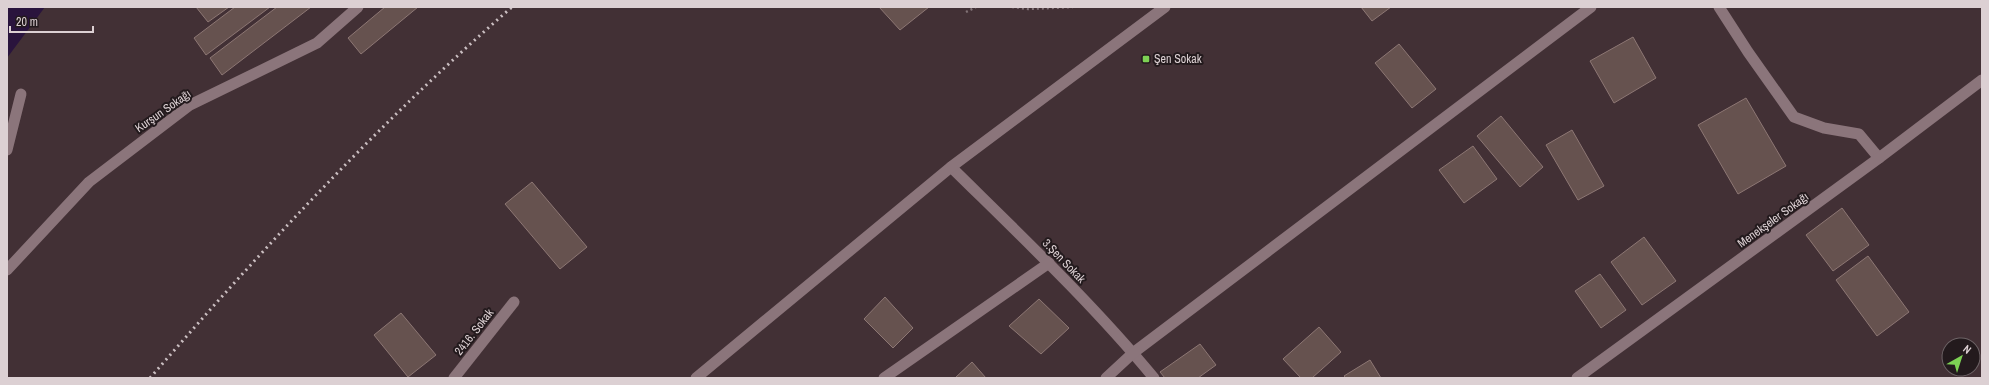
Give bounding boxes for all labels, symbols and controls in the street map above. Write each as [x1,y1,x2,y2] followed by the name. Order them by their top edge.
[10,8,93,34] scale bar
[16,14,38,30] text: 20 m
[1154,51,1202,67] place label: Şen Sokak
[1141,54,1151,64] marker: Şen Sokak
[132,86,194,136] street label: Kurşun Sokağı
[1734,189,1812,251] street label: Menekşeler Sokağı
[1039,235,1089,287] street label: 3.Şen Sokak
[451,305,497,358] street label: 2416. Sokak
[1941,337,1981,377] north arrow
[1960,342,1974,357] text: N

